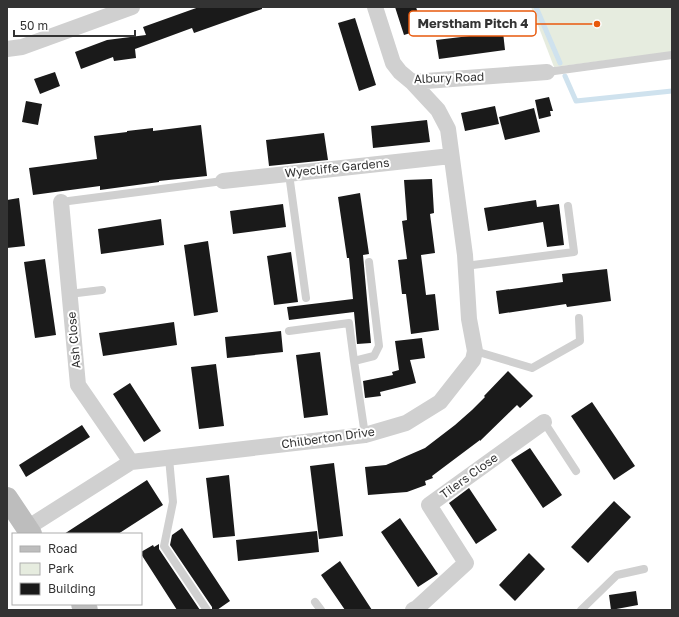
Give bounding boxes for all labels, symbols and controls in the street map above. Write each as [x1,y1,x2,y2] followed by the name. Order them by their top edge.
[409,11,536,36] callout: Merstham Pitch 4
[14,12,135,38] scale bar
[418,15,528,31] text: Merstham Pitch 4
[20,18,48,33] text: 50 m
[414,69,484,86] street label: Albury Road
[284,155,390,180] street label: Wyecliffe Gardens
[64,311,83,369] street label: Ash Close
[280,424,376,451] street label: Chilberton Drive
[437,450,501,502] street label: Tilers Close
[12,533,142,605] legend
[48,541,77,556] text: Road
[48,561,74,576] text: Park
[48,581,96,596] text: Building

